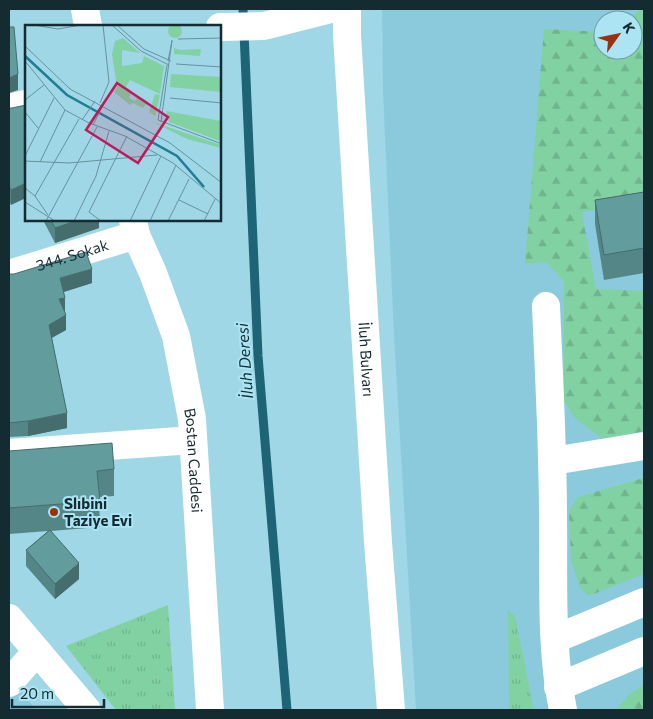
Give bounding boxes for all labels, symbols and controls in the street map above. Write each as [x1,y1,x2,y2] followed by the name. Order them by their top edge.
[593,10,643,60] north arrow
[620,19,639,37] text: K
[25,25,221,221] inset map
[34,235,110,274] street label: 344. Sokak
[356,321,378,397] street label: İluh Bulvarı
[232,322,256,400] water label: İluh Deresi
[181,407,207,513] street label: Bostan Caddesi
[64,494,132,529] place label: Slıbini Taziye Evi
[48,506,60,518] marker: Slıbini Taziye Evi
[12,676,105,708] scale bar
[20,684,54,702] text: 20 m

